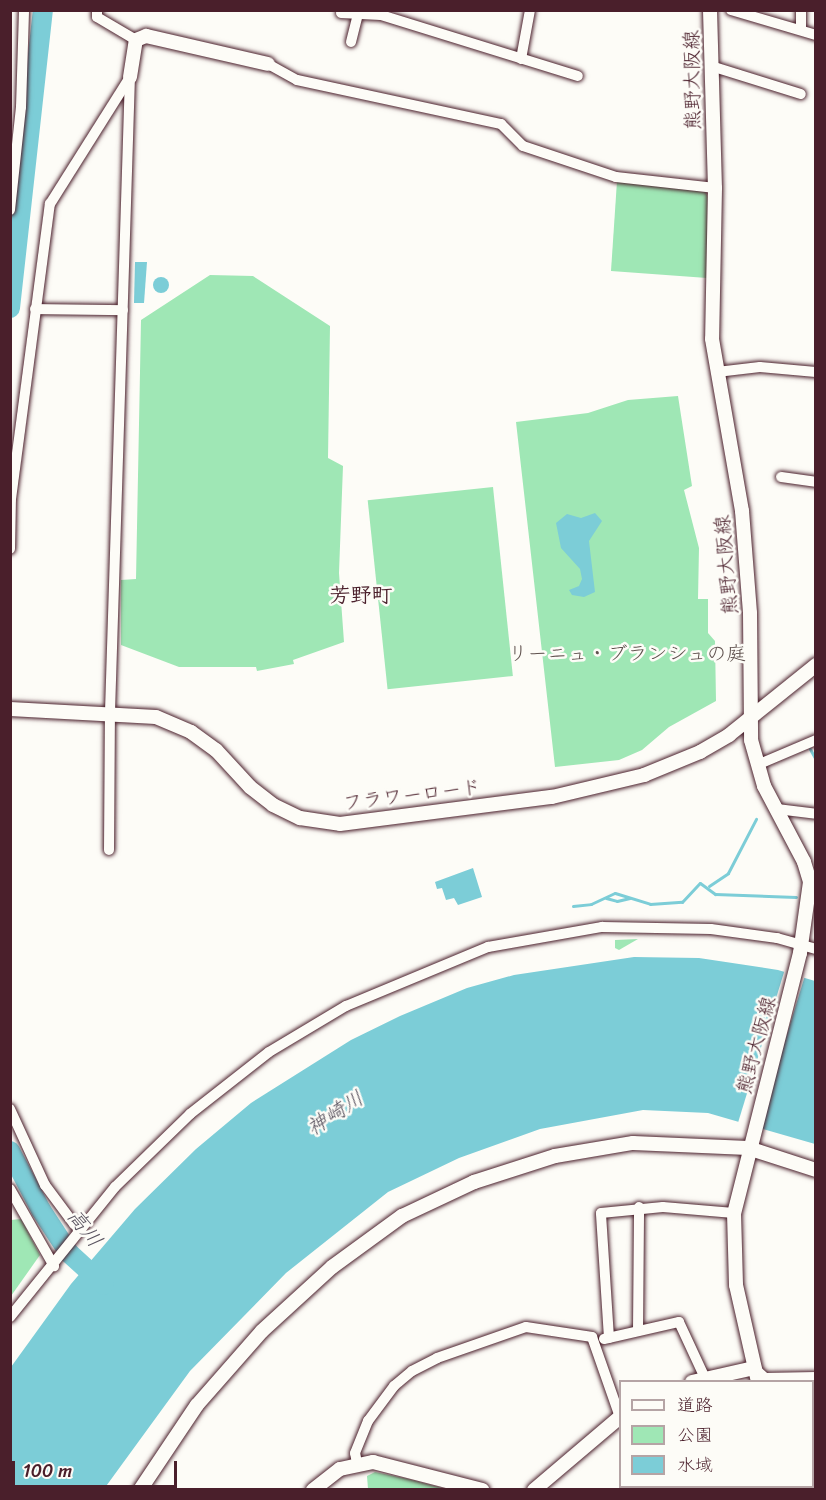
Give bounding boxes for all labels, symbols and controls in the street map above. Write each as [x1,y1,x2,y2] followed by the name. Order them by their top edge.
[679,30,705,130] street label: 熊野大阪線
[710,514,742,616] street label: 熊野大阪線
[330,582,392,608] district label: 芳野町
[507,641,747,665] park label: リーニュ・ブランシュの庭
[341,775,483,815] street label: フラワーロード
[731,994,781,1096] street label: 熊野大阪線
[302,1085,368,1141] water label: 神崎川
[62,1204,108,1252] water label: 高川
[619,1380,814,1488] legend
[677,1389,713,1421] text: 道路
[677,1419,713,1451] text: 公園
[15,1449,180,1487] scale bar
[677,1449,713,1481] text: 水域
[23,1455,72,1487] text: 100 m

